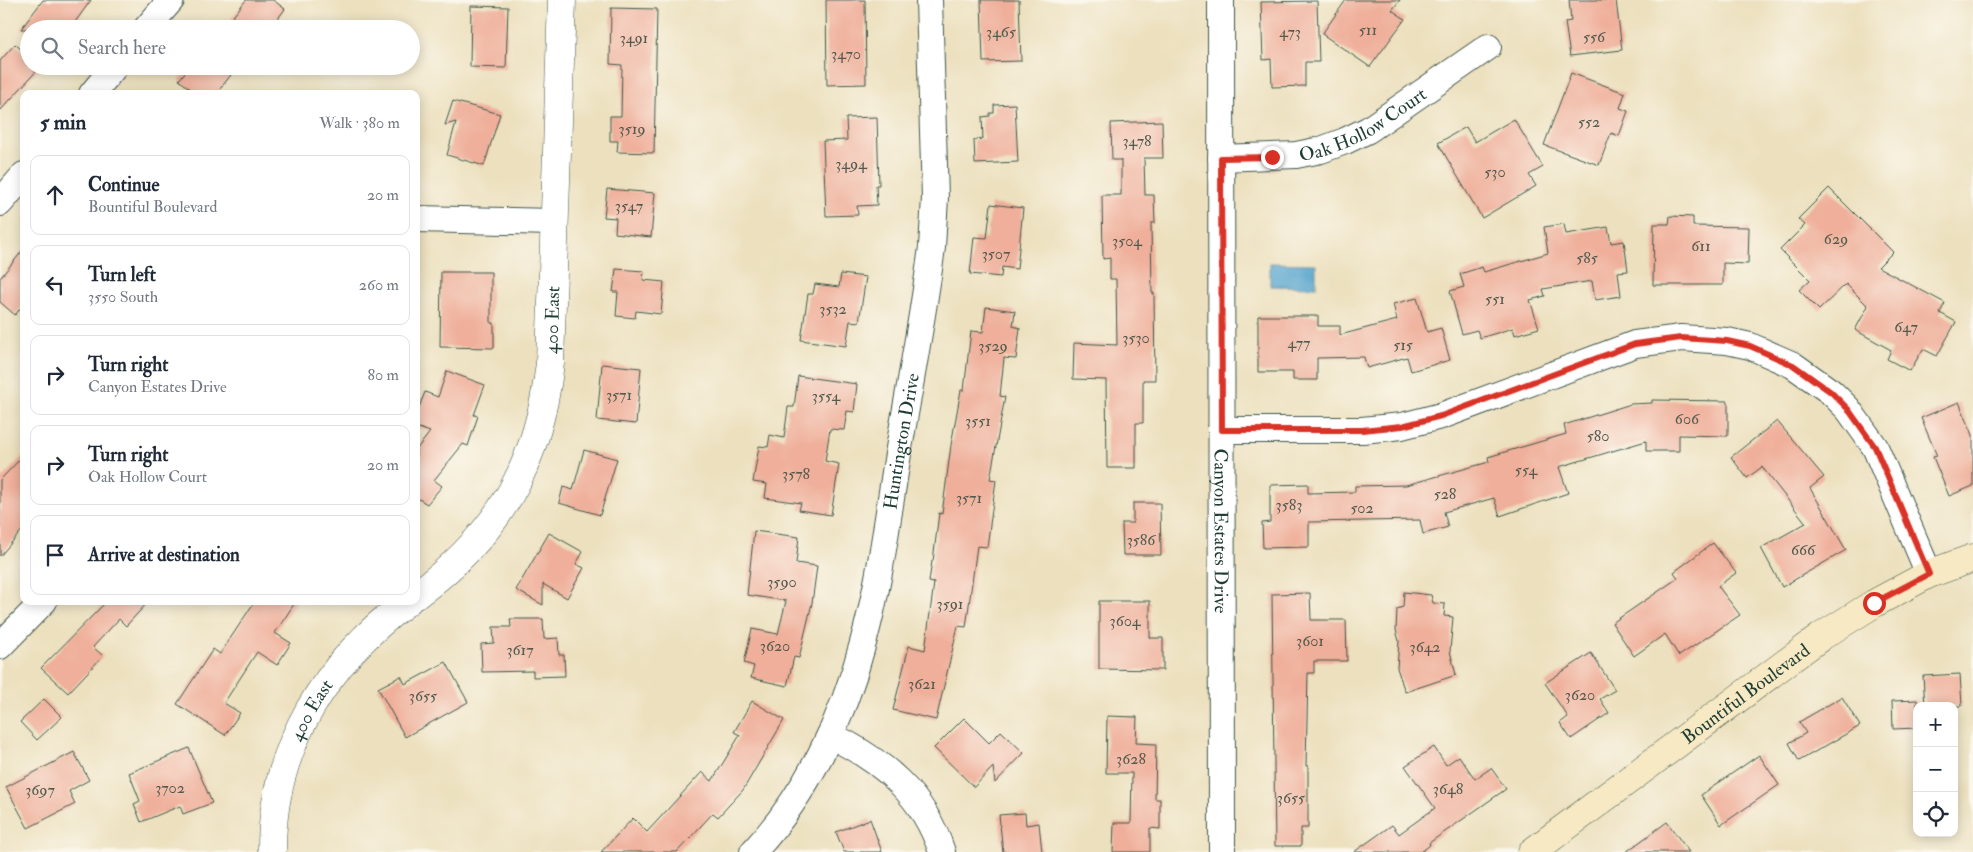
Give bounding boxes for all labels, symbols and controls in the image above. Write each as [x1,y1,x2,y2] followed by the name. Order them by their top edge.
[20,20,420,75] search box
[1359,20,1377,40] house number: 511
[986,22,1016,42] house number: 3465
[1279,22,1301,42] house number: 473
[1583,27,1606,47] house number: 556
[620,28,648,48] house number: 3491
[38,34,66,62] icon: search
[78,36,166,60] text: Search here
[831,44,861,64] house number: 3470
[1297,82,1431,167] street label: Oak Hollow Court
[40,109,86,136] text: 5 min
[1578,112,1600,132] house number: 552
[319,113,400,133] text: Walk · 380 m
[618,119,646,139] house number: 3519
[1122,131,1152,151] house number: 3478
[1261,146,1284,169] route end
[835,154,868,174] house number: 3494
[1484,162,1506,182] house number: 530
[88,173,159,197] text: Continue
[41,181,69,209] icon: ahead
[367,185,399,205] text: 20 m
[615,196,644,216] house number: 3547
[88,197,217,217] text: Bountiful Boulevard
[1824,229,1848,249] house number: 629
[1112,231,1143,251] house number: 3504
[1691,236,1711,256] house number: 611
[982,244,1011,264] house number: 3507
[1576,248,1598,268] house number: 585
[88,263,156,287] text: Turn left
[41,271,69,299] icon: left
[359,275,399,295] text: 260 m
[539,286,566,354] street label: 400 East
[88,287,158,307] text: 3550 South
[1485,289,1505,309] house number: 551
[819,299,847,319] house number: 3532
[1894,317,1918,337] house number: 647
[1122,328,1150,348] house number: 3530
[1288,333,1311,353] house number: 477
[1393,335,1413,355] house number: 515
[978,336,1008,356] house number: 3529
[88,353,168,377] text: Turn right
[41,361,69,389] icon: right
[368,365,399,385] text: 80 m
[879,371,925,511] street label: Huntington Drive
[88,377,227,397] text: Canyon Estates Drive
[606,385,632,405] house number: 3571
[812,386,842,406] house number: 3554
[1675,409,1700,429] house number: 606
[965,411,991,431] house number: 3551
[1587,426,1609,446] house number: 580
[88,443,168,467] text: Turn right
[1209,449,1233,613] street label: Canyon Estates Drive
[41,451,69,479] icon: right
[367,455,399,475] text: 20 m
[1515,460,1539,480] house number: 554
[782,464,811,484] house number: 3578
[88,467,207,487] text: Oak Hollow Court
[1434,484,1457,504] house number: 528
[956,488,982,508] house number: 3571
[1276,495,1302,515] house number: 3583
[1350,498,1374,518] house number: 502
[1127,530,1156,550] house number: 3586
[1791,540,1816,560] house number: 666
[41,541,69,569] icon: arrive
[88,543,240,567] text: Arrive at destination
[767,572,797,592] house number: 3590
[1863,592,1886,615] route start
[936,594,964,614] house number: 3591
[1110,611,1142,631] house number: 3604
[1296,631,1324,651] house number: 3601
[760,636,790,656] house number: 3620
[1410,637,1440,657] house number: 3642
[1677,638,1815,749] street label: Bountiful Boulevard
[506,640,534,660] house number: 3617
[908,674,936,694] house number: 3621
[284,675,338,745] street label: 400 East
[1565,685,1595,705] house number: 3620
[409,686,437,706] house number: 3655
[1913,702,1958,837] map controls
[1913,702,1958,747] button: +
[1913,747,1958,792] button: −
[1116,749,1146,769] house number: 3628
[155,778,185,798] house number: 3702
[1433,779,1464,799] house number: 3648
[25,780,56,800] house number: 3697
[1277,788,1305,808] house number: 3655
[1913,792,1958,837] button: locate

